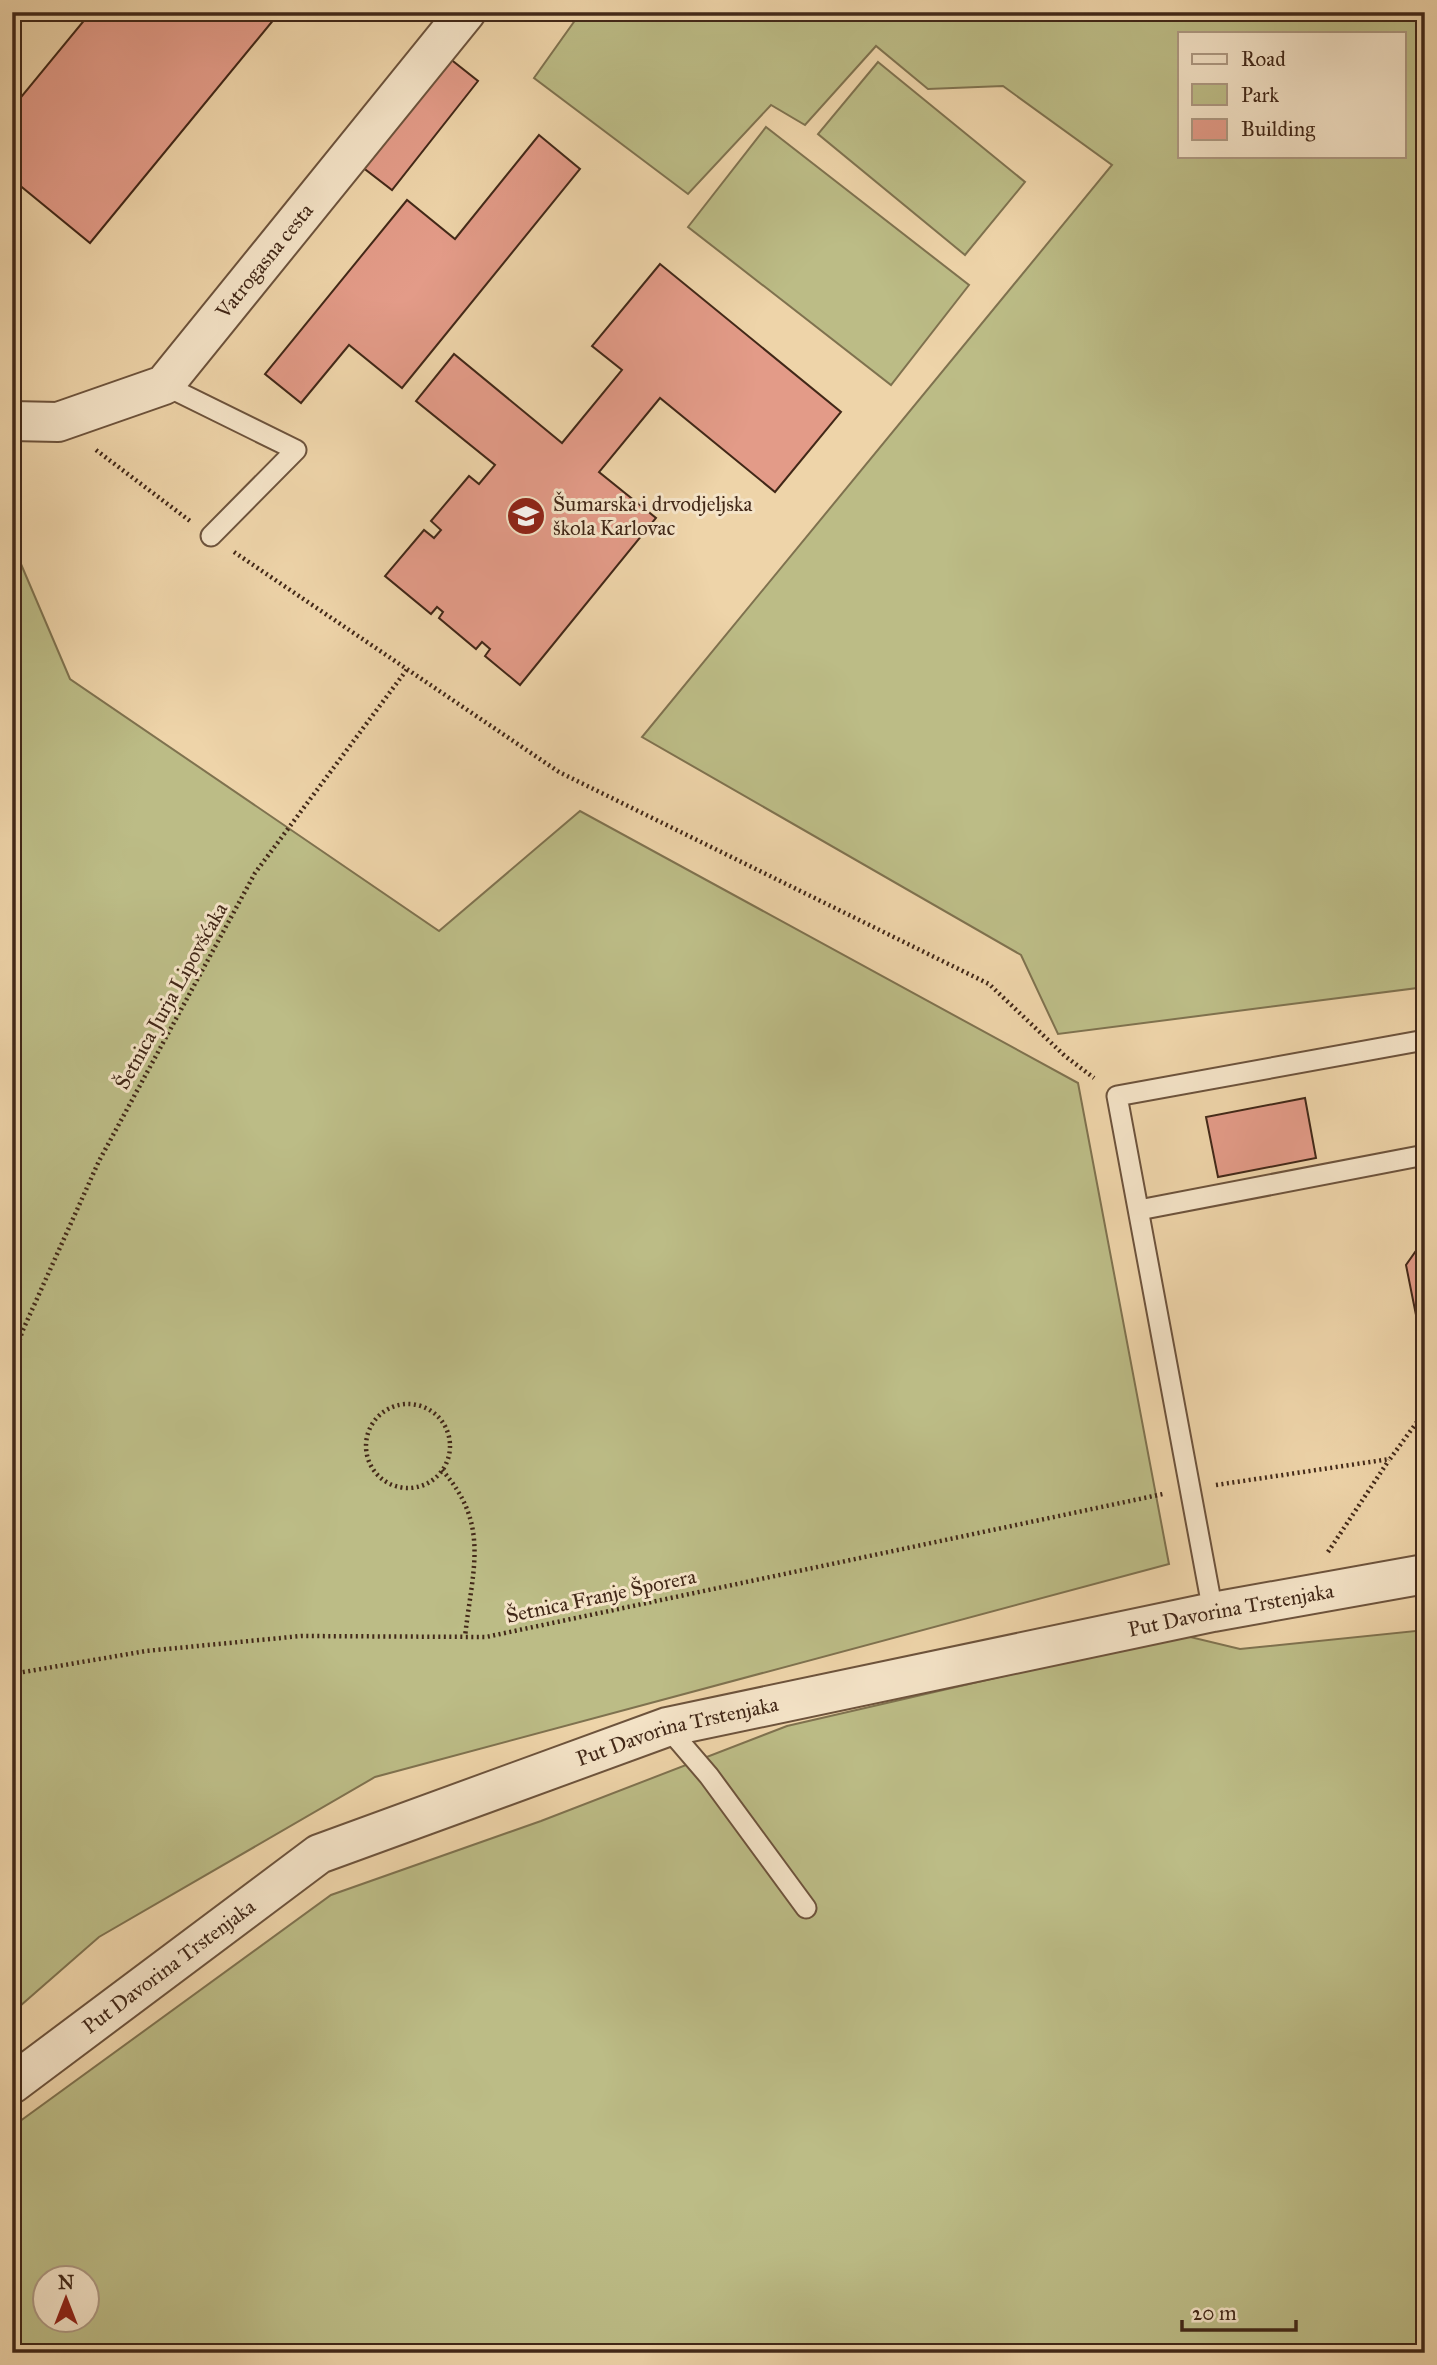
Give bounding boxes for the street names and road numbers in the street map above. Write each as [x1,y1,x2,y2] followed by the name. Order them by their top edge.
[210,198,319,324] street label: Vatrogasna cesta
[109,898,233,1094] street label: Šetnica Jurja Lipovšćaka
[504,1563,699,1629] street label: Šetnica Franje Šporera
[1126,1578,1336,1643] street label: Put Davorina Trstenjaka
[573,1691,781,1772] street label: Put Davorina Trstenjaka
[77,1893,260,2040] street label: Put Davorina Trstenjaka

